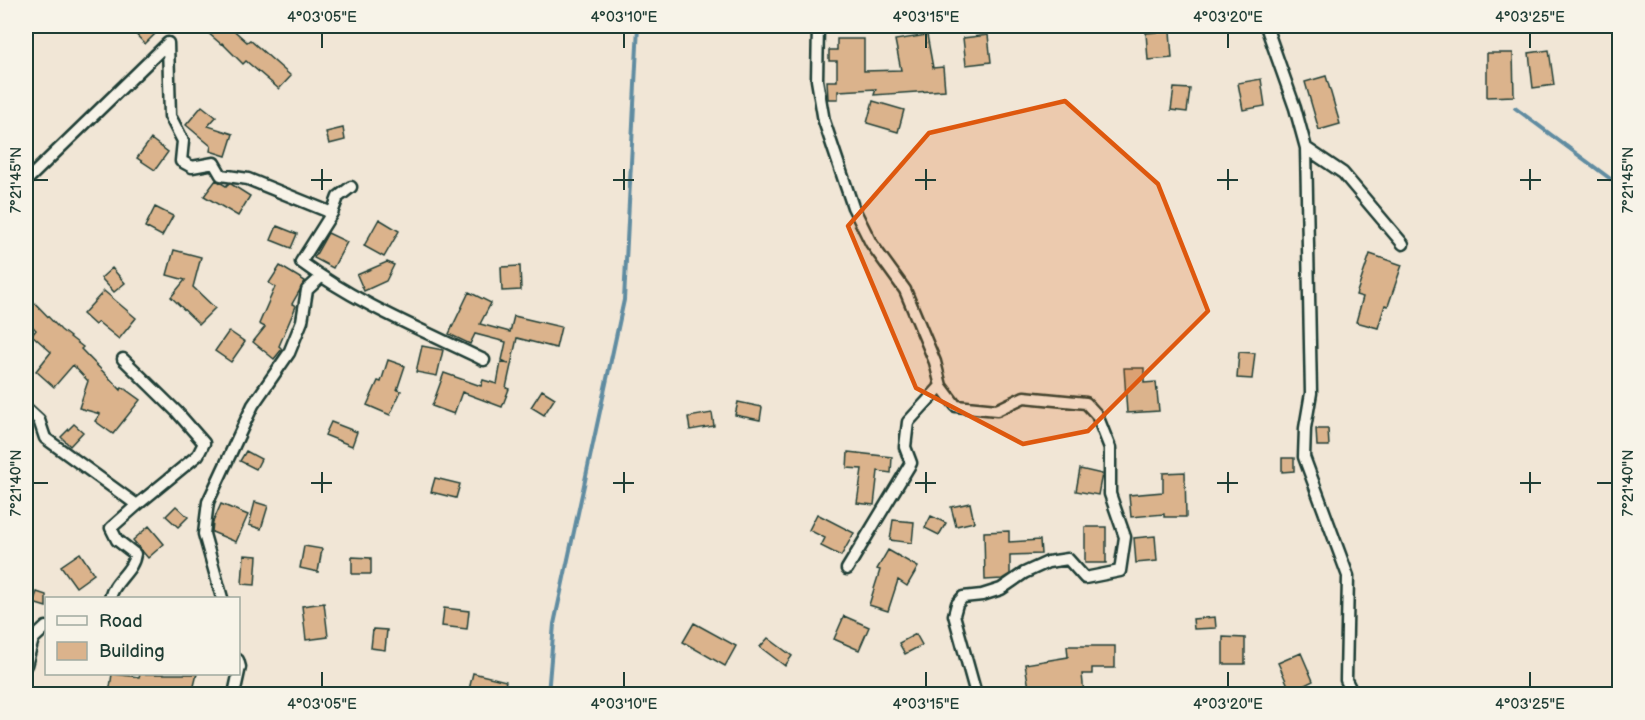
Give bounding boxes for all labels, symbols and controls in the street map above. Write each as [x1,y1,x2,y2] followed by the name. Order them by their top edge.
[287,8,357,27] text: 4°03'05"E
[591,8,658,27] text: 4°03'10"E
[893,8,959,27] text: 4°03'15"E
[1193,8,1263,27] text: 4°03'20"E
[1495,8,1565,27] text: 4°03'25"E
[7,147,26,213] text: 7°21'45"N
[1619,147,1638,213] text: 7°21'45"N
[7,450,26,516] text: 7°21'40"N
[1619,450,1638,516] text: 7°21'40"N
[45,597,240,675] legend
[99,611,143,632] text: Road
[99,641,165,662] text: Building
[287,695,357,714] text: 4°03'05"E
[591,695,658,714] text: 4°03'10"E
[893,695,959,714] text: 4°03'15"E
[1193,695,1263,714] text: 4°03'20"E
[1495,695,1565,714] text: 4°03'25"E

